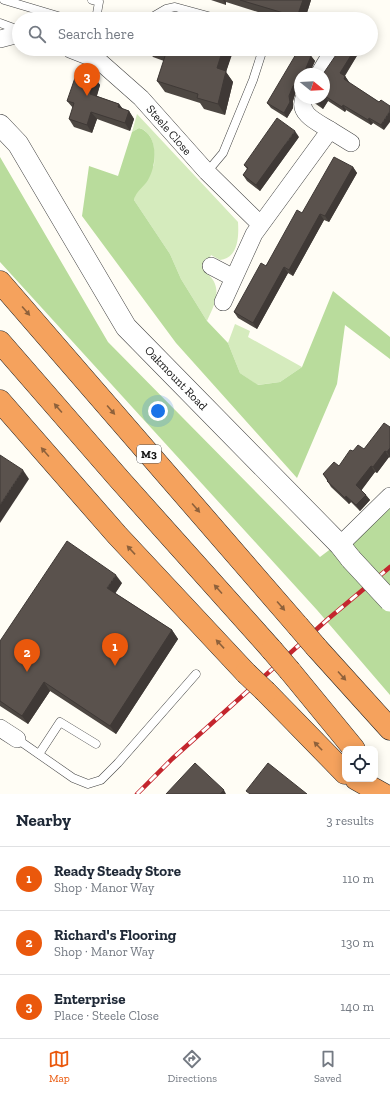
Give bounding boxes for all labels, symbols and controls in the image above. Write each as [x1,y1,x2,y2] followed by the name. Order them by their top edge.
[12,12,378,56] search box
[26,23,48,45] icon: search
[58,25,134,43] text: Search here
[74,63,100,96] pin: 3
[294,68,330,104] north arrow
[143,102,195,158] street label: Steele Close
[21,306,30,317] one-way arrow
[142,343,210,413] street label: Oakmount Road
[148,401,168,421] your location
[53,403,62,414] one-way arrow
[106,404,115,415] one-way arrow
[137,445,161,463] road number: M3
[40,447,49,457] one-way arrow
[191,503,200,513] one-way arrow
[126,545,135,555] one-way arrow
[214,585,223,594] one-way arrow
[276,601,285,612] one-way arrow
[102,633,128,666] pin: 1
[14,639,40,672] pin: 2
[215,639,224,650] one-way arrow
[338,671,347,681] one-way arrow
[313,741,323,751] one-way arrow
[342,746,378,782] map controls
[342,746,378,782] button: locate
[16,810,71,830] text: Nearby
[326,813,374,828] text: 3 results
[54,862,181,880] text: Ready Steady Store
[26,871,32,886] text: 1
[342,871,374,886] text: 110 m
[54,880,155,895] text: Shop · Manor Way
[54,926,176,944] text: Richard's Flooring
[26,935,32,950] text: 2
[341,935,374,950] text: 130 m
[54,944,155,959] text: Shop · Manor Way
[54,990,125,1008] text: Enterprise
[26,999,32,1014] text: 3
[340,999,374,1014] text: 140 m
[54,1008,159,1023] text: Place · Steele Close
[48,1048,70,1085] tab: Map
[167,1048,217,1085] tab: Directions
[314,1048,342,1085] tab: Saved

